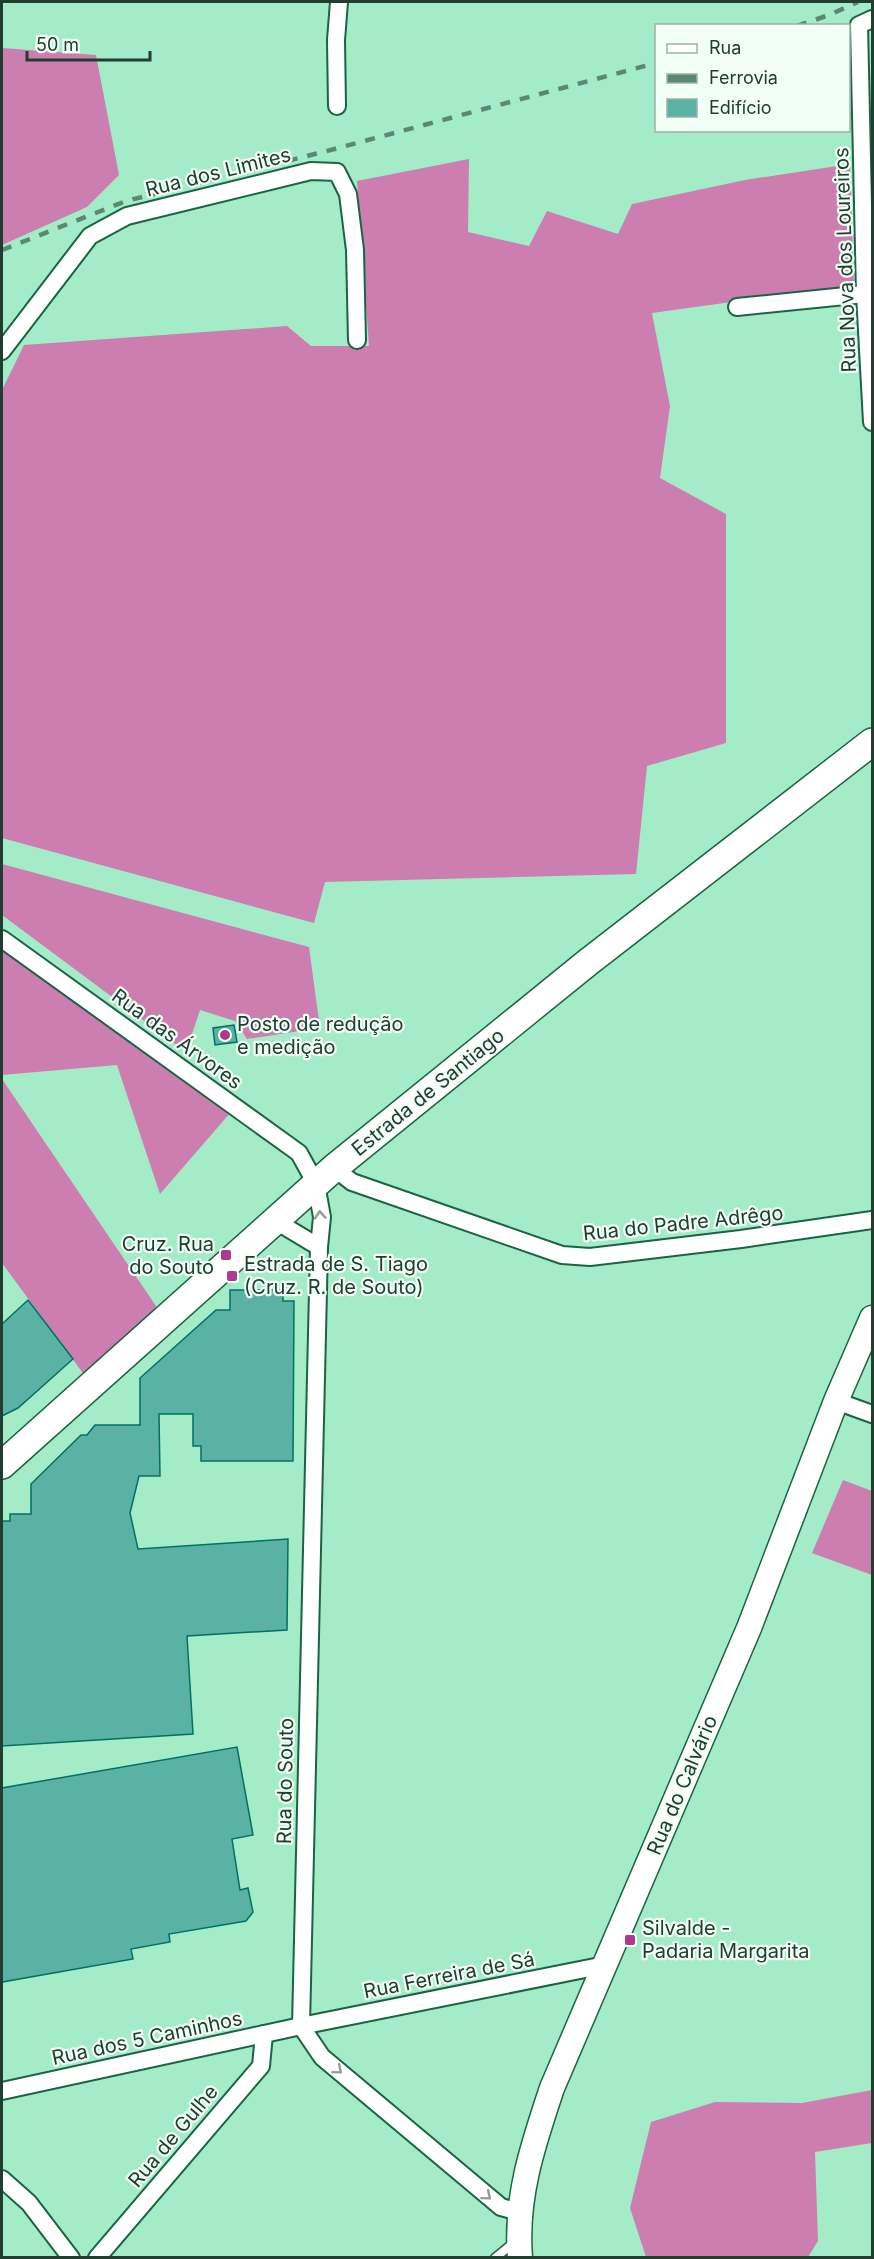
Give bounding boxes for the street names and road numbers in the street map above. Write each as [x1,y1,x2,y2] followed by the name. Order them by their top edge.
[143,142,293,202] street label: Rua dos Limites
[829,147,861,373] street label: Rua Nova dos Loureiros
[107,983,247,1094] street label: Rua das Árvores
[347,1023,509,1161] street label: Estrada de Santiago
[582,1201,784,1245] street label: Rua do Padre Adrêgo
[642,1712,722,1858] street label: Rua do Calvário
[272,1718,298,1844] street label: Rua do Souto
[361,1947,537,2003] street label: Rua Ferreira de Sá
[50,2006,244,2070] street label: Rua dos 5 Caminhos
[123,2080,223,2192] street label: Rua de Gulhe

